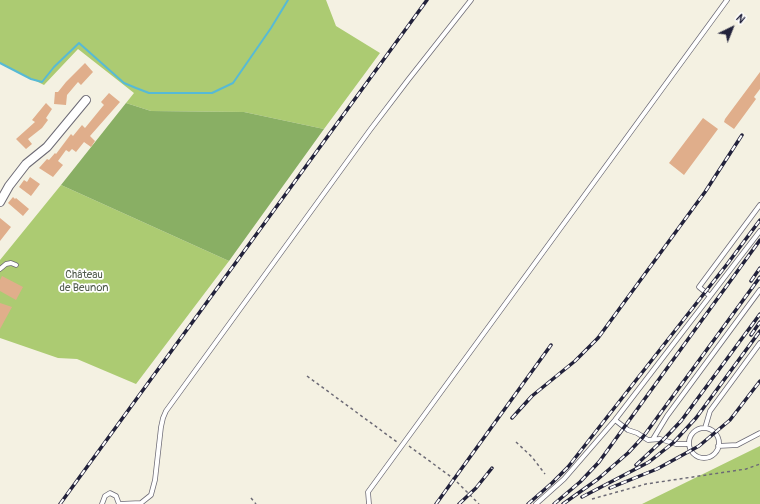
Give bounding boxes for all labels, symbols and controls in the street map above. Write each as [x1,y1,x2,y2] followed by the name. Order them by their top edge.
[712,8,752,48] north arrow
[733,12,748,26] text: N
[60,268,108,294] park label: Château de Beunon

